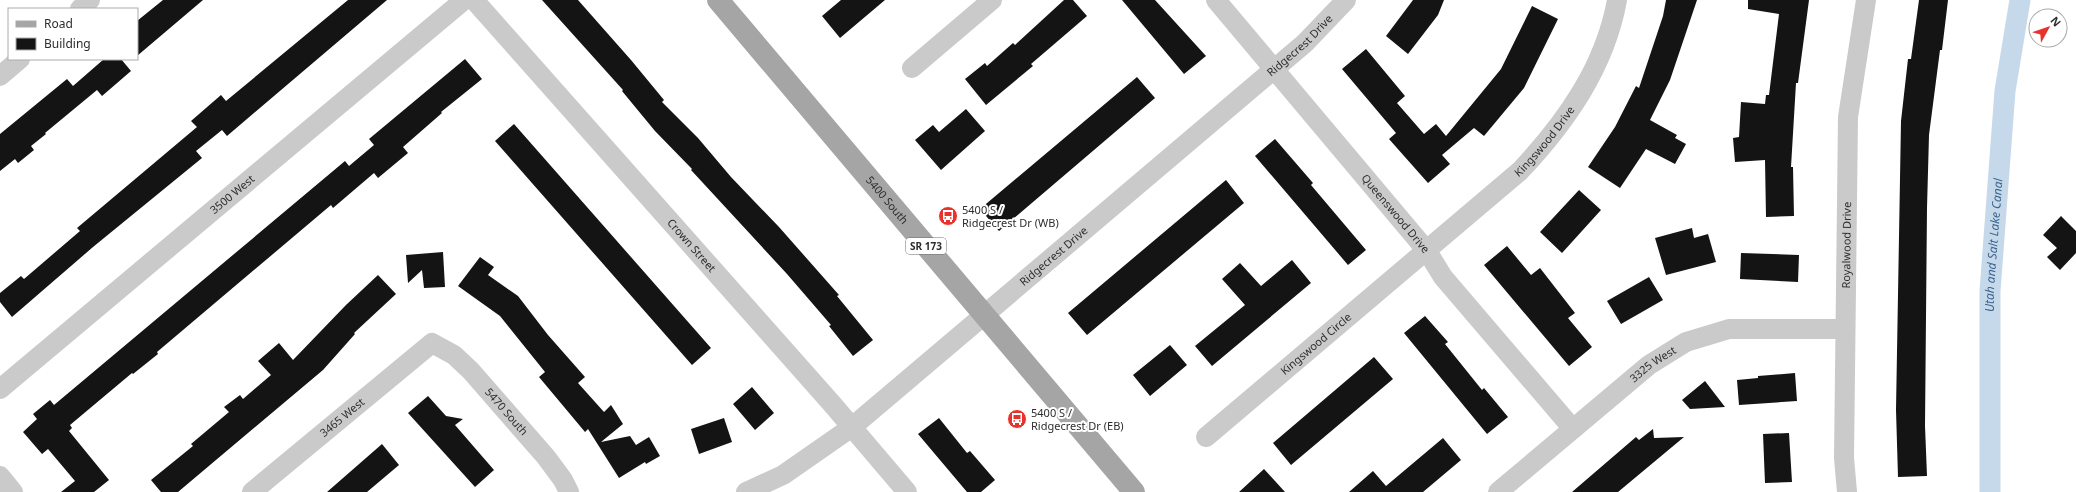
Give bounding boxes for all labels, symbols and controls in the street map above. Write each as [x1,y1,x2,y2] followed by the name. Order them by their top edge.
[8,8,138,60] legend
[2028,8,2068,48] north arrow
[1263,11,1335,79] street label: Ridgecrest Drive
[2047,13,2065,30] text: N
[44,15,73,32] text: Road
[44,35,91,52] text: Building
[1511,103,1577,180] street label: Kingswood Drive
[207,171,257,217] street label: 3500 West
[1358,171,1433,256] street label: Queenswood Drive
[863,173,912,227] street label: 5400 South
[1981,177,2007,312] water label: Utah and Salt Lake Canal
[962,202,1059,230] place label: 5400 S / Ridgecrest Dr (WB)
[1838,202,1854,289] street label: Royalwood Drive
[937,205,959,227] bus stop icon: 5400 S / Ridgecrest Dr (WB)
[664,215,720,275] street label: Crown Street
[1016,223,1090,289] street label: Ridgecrest Drive
[906,238,946,254] road number: SR 173
[1277,309,1354,378] street label: Kingswood Circle
[1626,342,1679,385] street label: 3325 West
[482,384,532,438] street label: 5470 South
[316,394,367,440] street label: 3465 West
[1031,405,1124,433] place label: 5400 S / Ridgecrest Dr (EB)
[1006,408,1028,430] bus stop icon: 5400 S / Ridgecrest Dr (EB)

